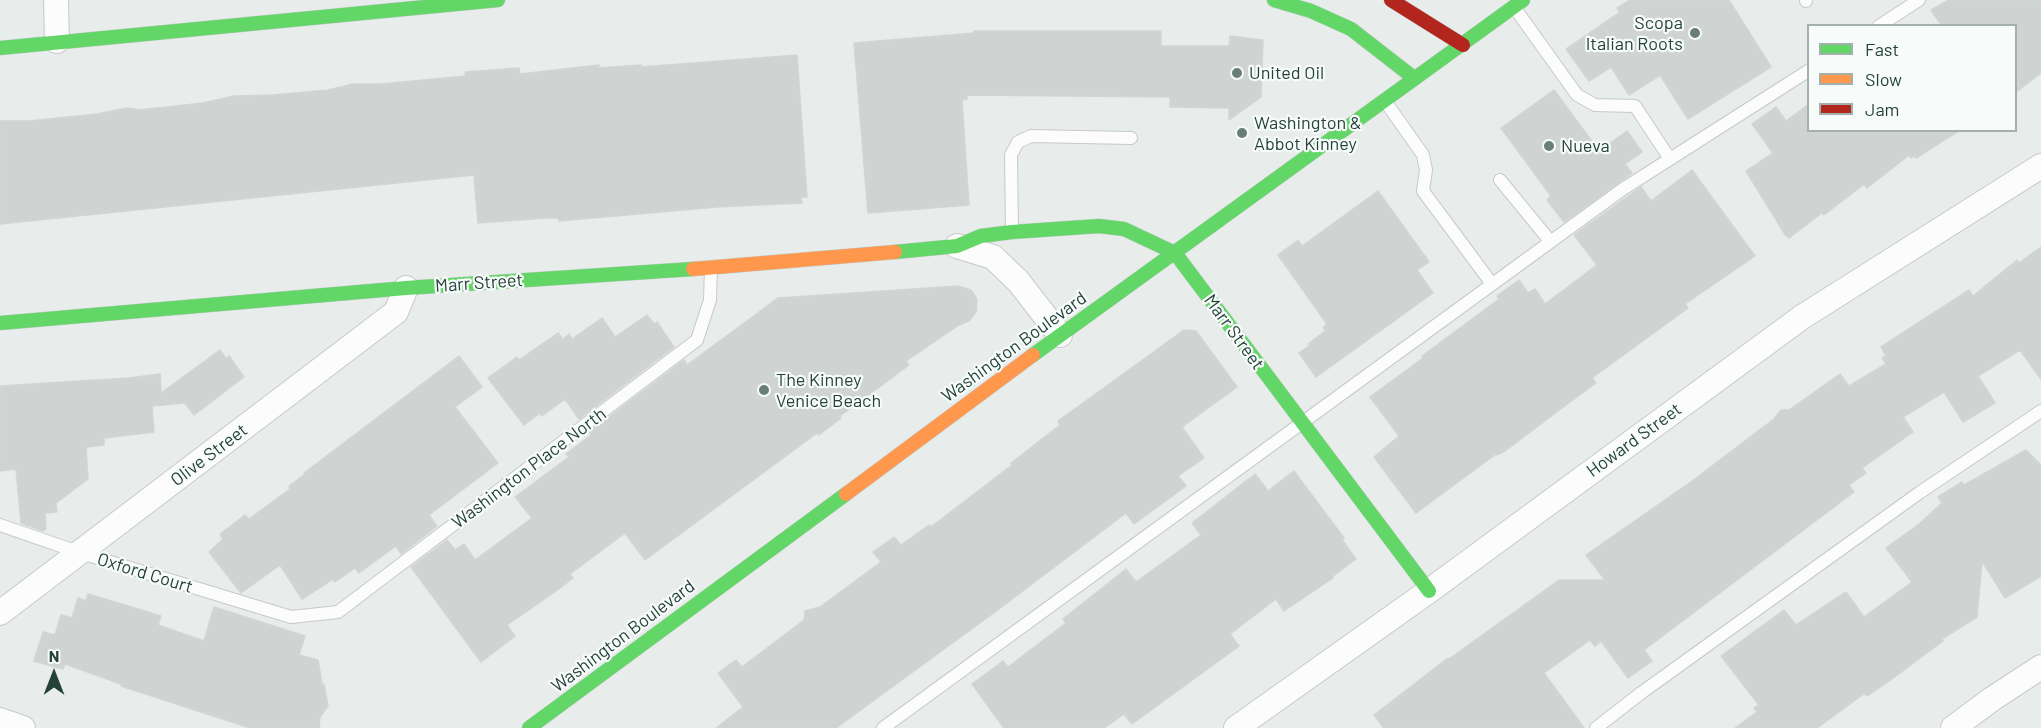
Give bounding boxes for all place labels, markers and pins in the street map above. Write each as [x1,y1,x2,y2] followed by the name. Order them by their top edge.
[1586,12,1683,54] place label: Scopa Italian Roots
[1688,26,1702,40] marker: Scopa Italian Roots
[1249,62,1324,84] place label: United Oil
[1230,66,1244,80] marker: United Oil
[1254,112,1362,154] place label: Washington & Abbot Kinney
[1235,126,1249,140] marker: Washington & Abbot Kinney
[1561,135,1610,157] place label: Nueva
[1542,139,1556,153] marker: Nueva
[776,369,881,412] place label: The Kinney Venice Beach
[757,383,771,397] marker: The Kinney Venice Beach

